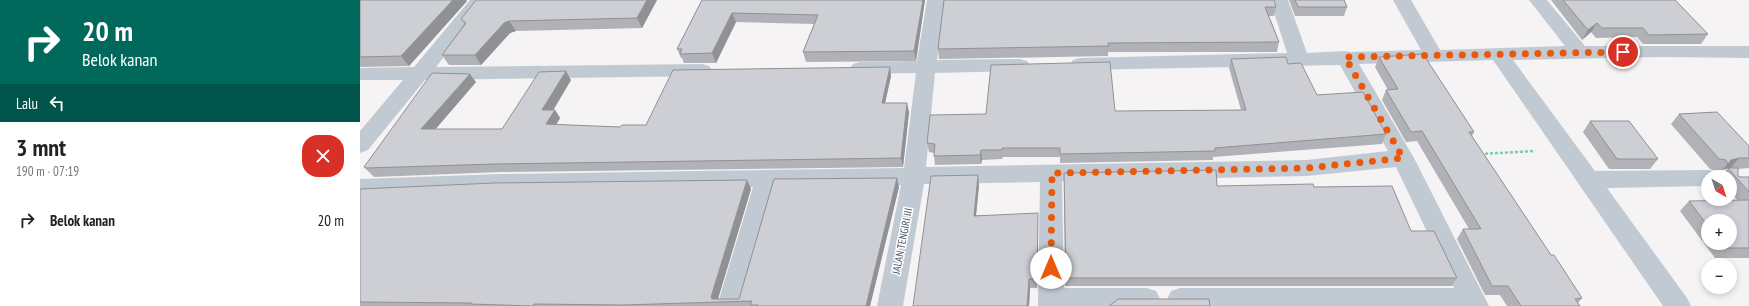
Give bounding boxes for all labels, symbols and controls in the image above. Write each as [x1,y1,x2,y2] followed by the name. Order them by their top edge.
[82,12,133,49] text: 20 m
[16,16,68,68] icon: right
[1606,35,1640,69] pin
[1612,41,1634,63] icon: arrive
[82,48,157,71] text: Belok kanan
[46,92,68,114] icon: left
[16,94,38,113] text: Lalu
[16,132,66,163] text: 3 mnt
[302,135,344,177] button: close
[16,163,79,180] text: 190 m · 07:19
[1701,170,1737,206] north arrow
[1701,170,1737,294] map controls
[889,207,915,276] street label: JALAN TENGIRI III
[16,209,38,231] icon: right
[50,211,115,230] text: Belok kanan
[318,211,344,230] text: 20 m
[1701,214,1737,250] button: +
[1030,247,1072,289] position arrow
[1701,258,1737,294] button: −

